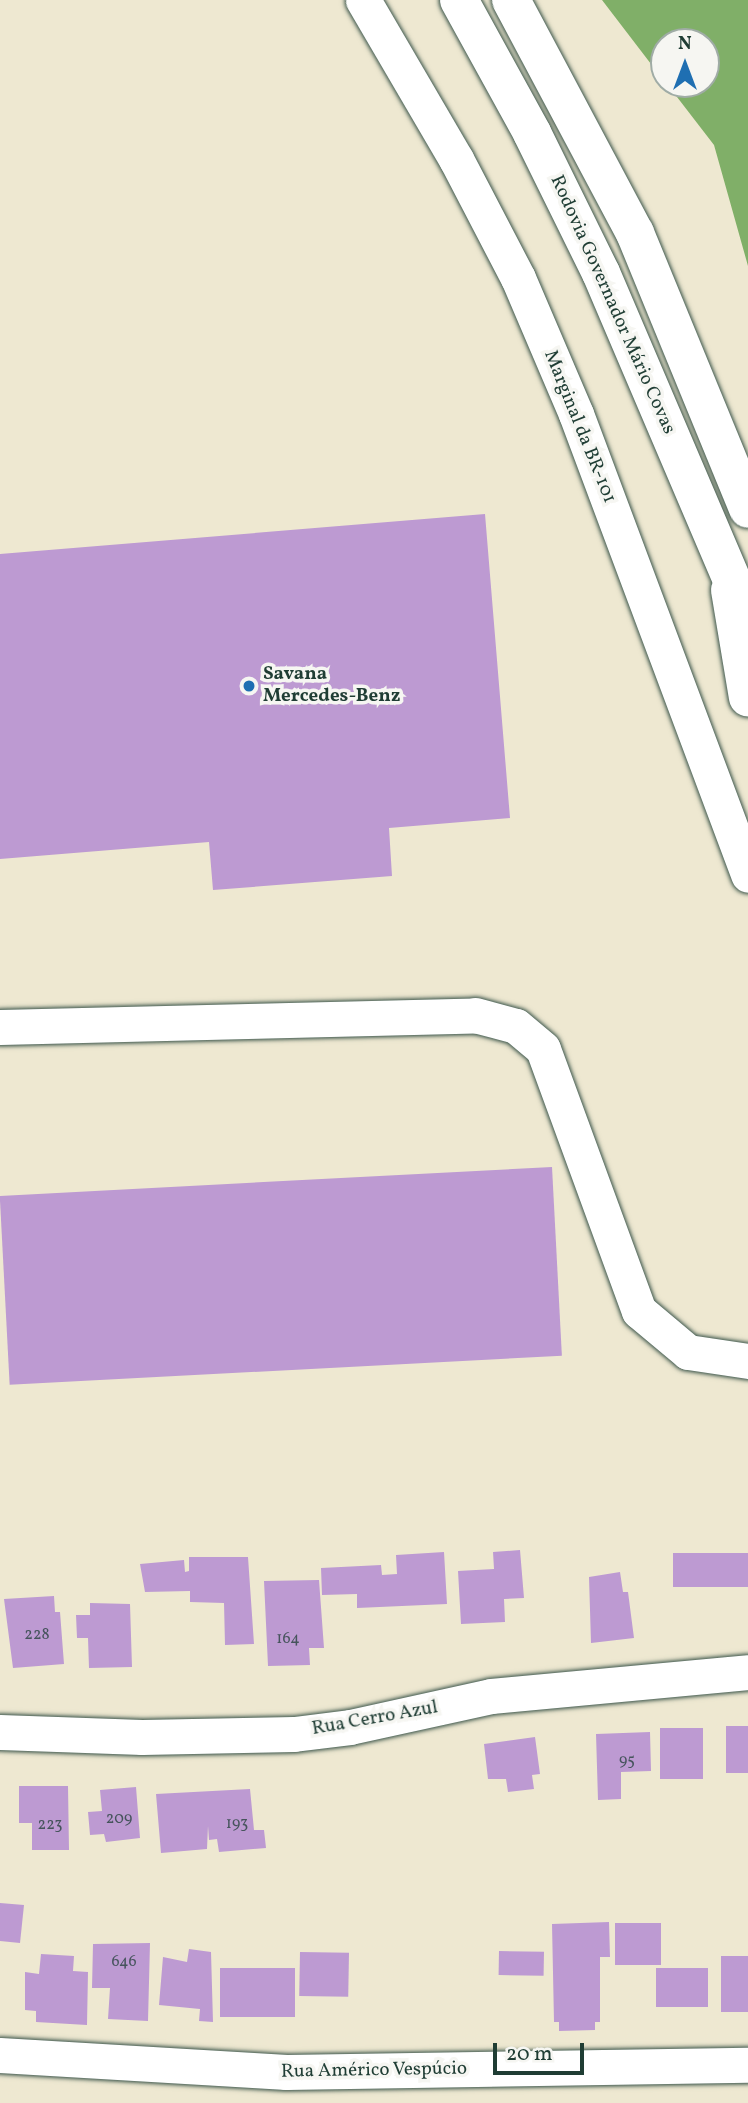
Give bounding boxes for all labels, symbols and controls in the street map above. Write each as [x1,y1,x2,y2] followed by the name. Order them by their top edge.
[650,28,720,98] north arrow
[678,31,692,57] text: N
[544,172,680,438] street label: Rodovia Governador Mário Covas
[538,347,620,507] street label: Marginal da BR-101
[263,664,400,708] place label: Savana Mercedes-Benz
[241,678,257,694] marker: Savana Mercedes-Benz
[24,1625,50,1645] house number: 228
[276,1629,300,1649] house number: 164
[310,1697,440,1741] street label: Rua Cerro Azul
[619,1751,635,1771] house number: 95
[106,1809,132,1829] house number: 209
[226,1814,248,1834] house number: 193
[38,1815,62,1835] house number: 223
[111,1952,137,1972] house number: 646
[496,2030,587,2074] scale bar
[506,2040,552,2069] text: 20 m
[281,2058,467,2084] street label: Rua Américo Vespúcio

